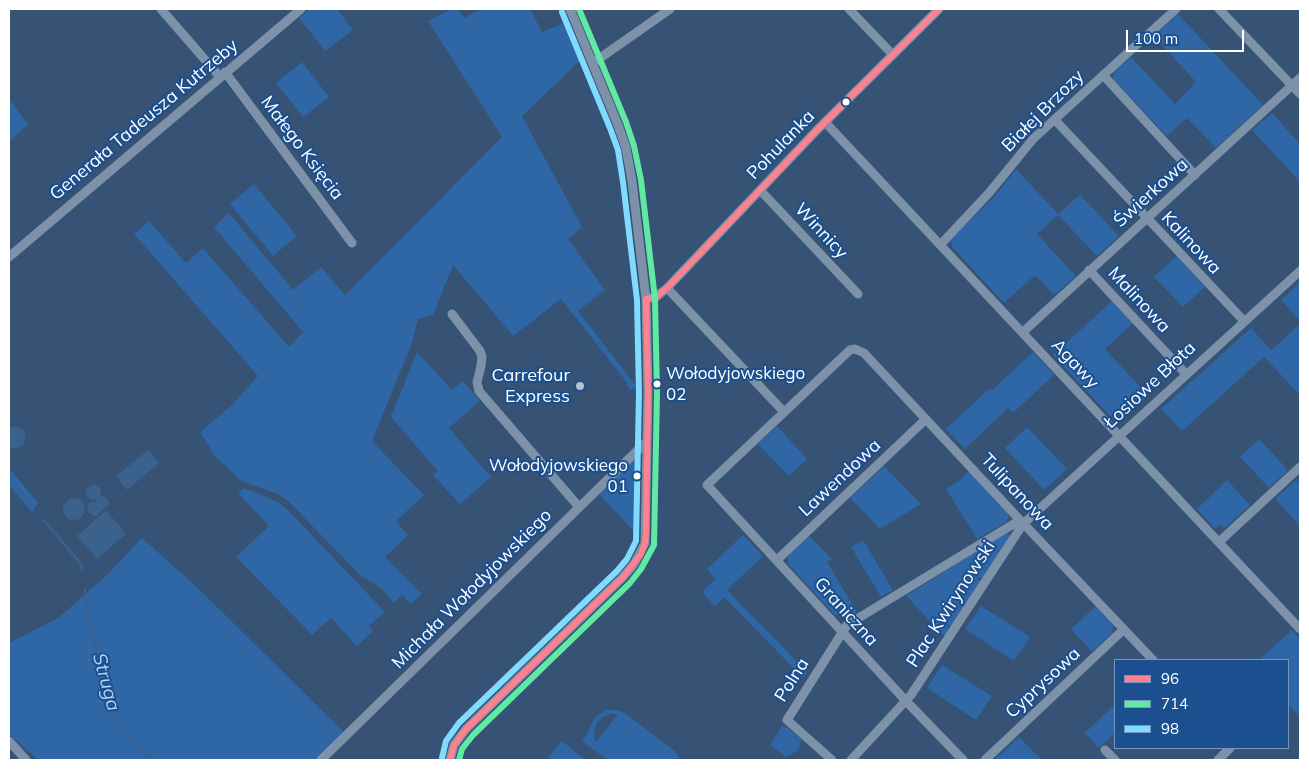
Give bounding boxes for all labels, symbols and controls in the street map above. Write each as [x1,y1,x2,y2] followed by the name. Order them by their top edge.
[1129,20,1246,52] scale bar
[1134,29,1178,48] text: 100 m
[46,35,242,205] street label: Generała Tadeusza Kutrzeby
[997,65,1089,157] street label: Białej Brzozy
[256,92,348,204] street label: Małego Księcia
[841,97,851,107] unlabelled marker
[743,106,819,184] street label: Pohulanka
[1109,154,1193,232] street label: Świerkowa
[790,199,852,263] street label: Winnicy
[1157,207,1225,279] street label: Kalinowa
[1103,263,1175,337] street label: Malinowa
[1047,335,1103,393] street label: Agawy
[1100,337,1200,433] street label: Łosiowe Błota
[666,364,805,404] place label: Wołodyjowskiego 02
[491,365,570,408] place label: Carrefour Express
[652,379,662,389] marker: Wołodyjowskiego 02
[574,380,586,392] marker: Carrefour Express
[795,435,885,521] street label: Lawendowa
[976,449,1058,535] street label: Tulipanowa
[489,456,628,496] place label: Wołodyjowskiego 01
[632,471,642,481] marker: Wołodyjowskiego 01
[388,505,556,673] street label: Michała Wołodyjowskiego
[902,537,1000,671] street label: Plac Kwirynowski
[810,573,882,651] street label: Graniczna
[1001,643,1085,723] street label: Cyprysowa
[87,650,125,714] water label: Struga
[770,654,814,706] street label: Polna
[1114,659,1289,749] legend
[1161,669,1179,688] text: 96
[1161,694,1188,713] text: 714
[1161,719,1179,738] text: 98

